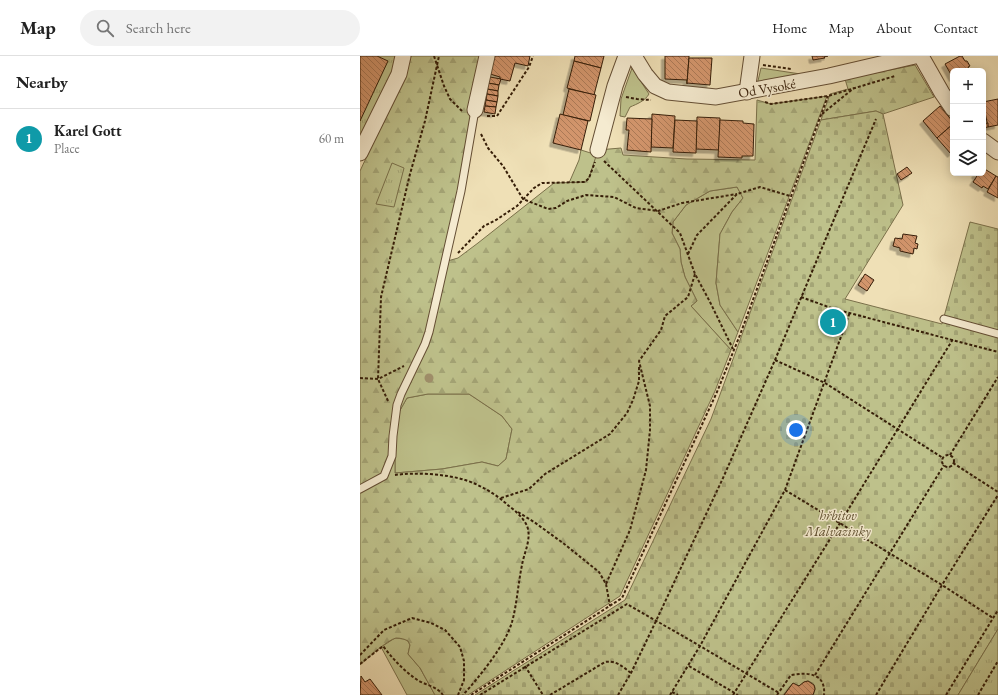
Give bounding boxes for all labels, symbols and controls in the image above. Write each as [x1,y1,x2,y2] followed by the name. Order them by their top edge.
[80,10,360,46] search box
[20,15,56,40] text: Map
[94,17,116,39] icon: search
[126,18,191,37] text: Search here
[772,19,807,37] text: Home
[829,19,854,37] text: Map
[876,19,912,37] text: About
[934,19,978,37] text: Contact
[950,68,986,176] map controls
[950,68,986,104] button: +
[16,71,68,93] text: Nearby
[737,74,798,102] street label: Od Vysoké
[950,104,986,140] button: −
[54,121,122,140] text: Karel Gott
[26,130,32,147] text: 1
[319,130,344,147] text: 60 m
[54,140,80,157] text: Place
[950,140,986,176] button: layers
[820,307,846,337] pin: 1
[786,420,806,440] your location
[804,506,871,540] park label: hřbitov Malvazinky

